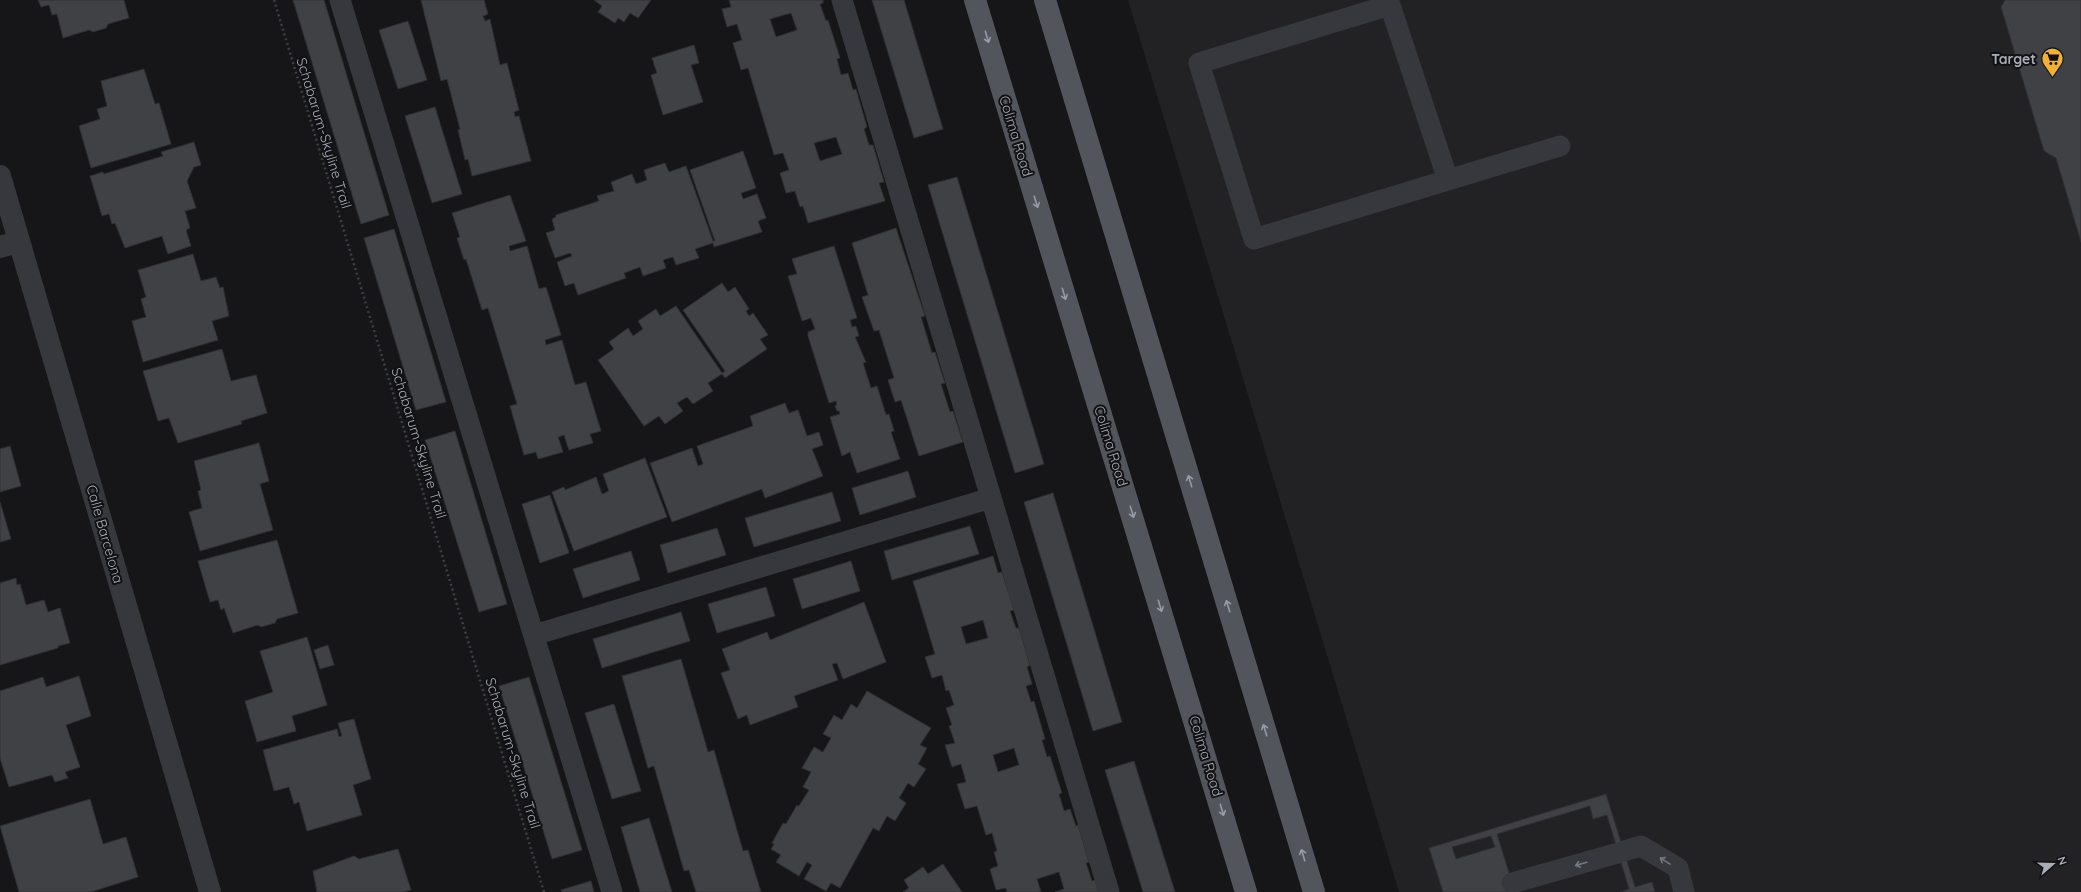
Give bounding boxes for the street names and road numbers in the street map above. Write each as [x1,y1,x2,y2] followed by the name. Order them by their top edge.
[292,55,356,211] street label: Schabarum-Skyline Trail
[995,93,1037,179] street label: Colima Road
[387,365,451,521] street label: Schabarum-Skyline Trail
[1090,403,1132,489] street label: Colima Road
[82,483,128,585] street label: Calle Barcelona
[481,675,545,831] street label: Schabarum-Skyline Trail
[1185,713,1227,799] street label: Colima Road

